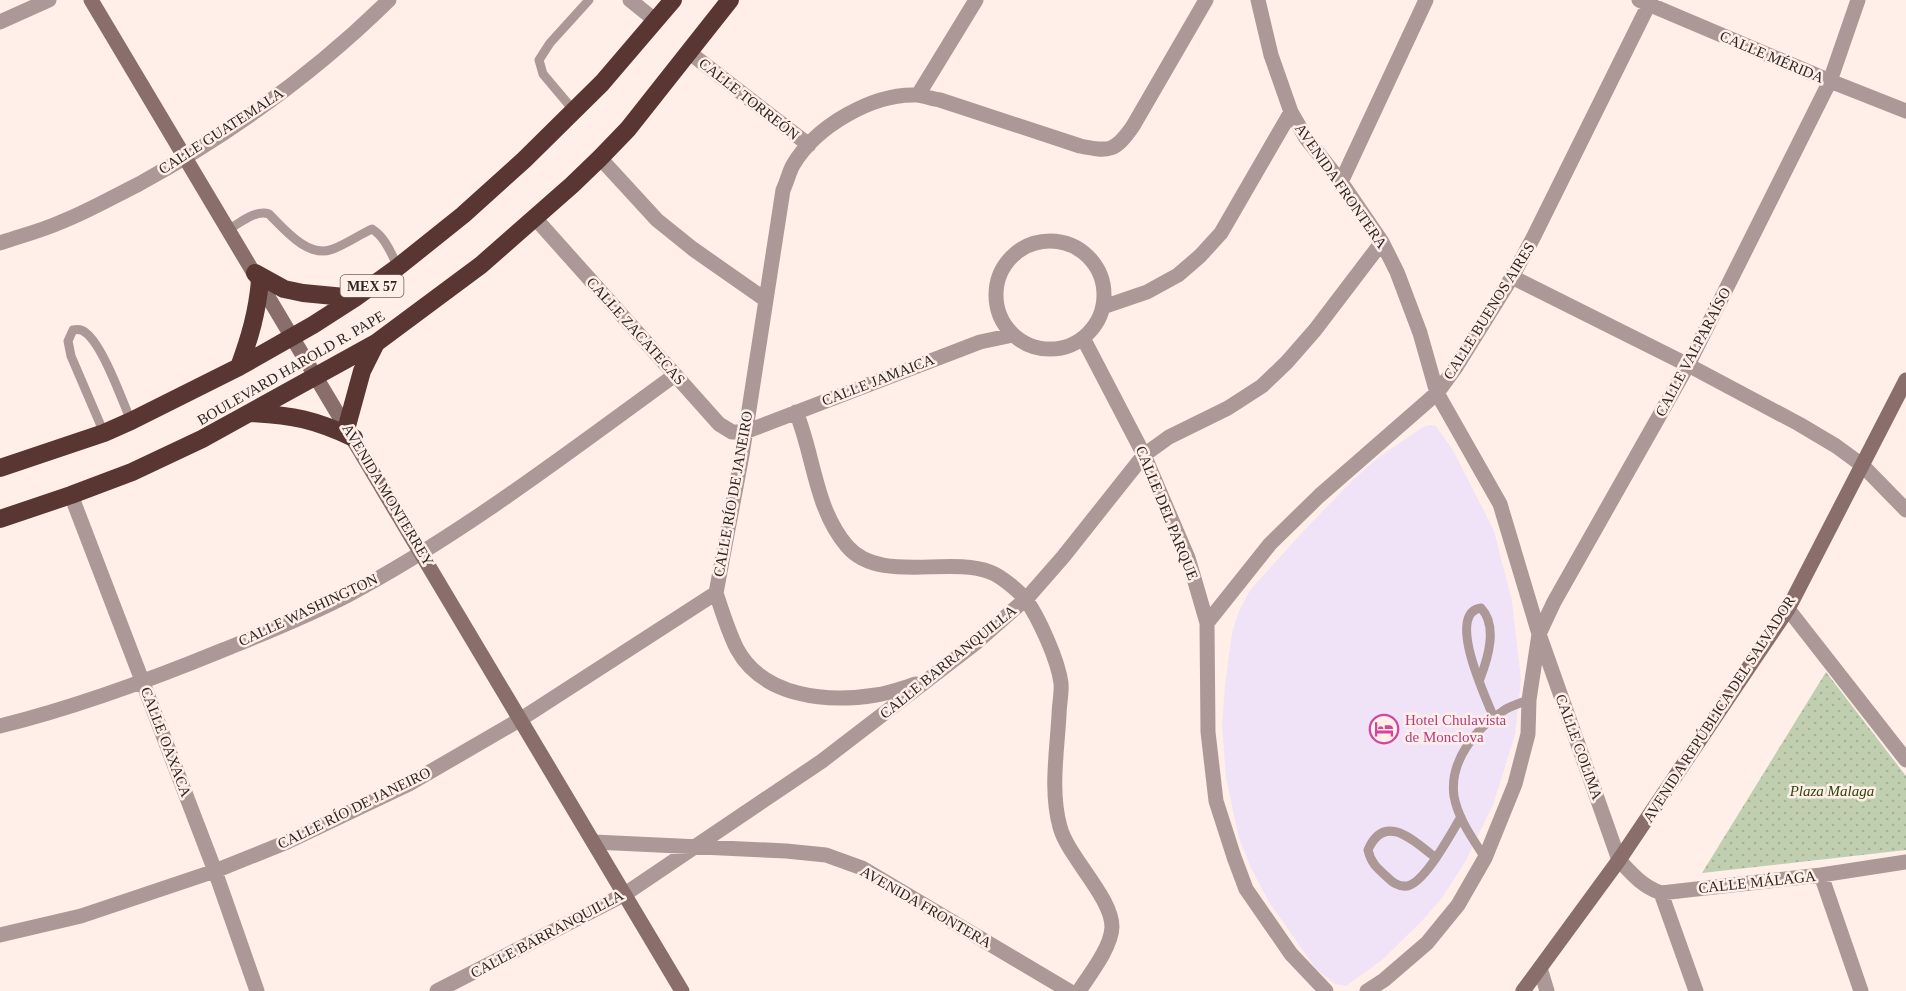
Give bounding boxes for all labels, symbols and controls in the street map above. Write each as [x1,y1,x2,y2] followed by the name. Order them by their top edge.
[1718,28,1826,86] street label: CALLE MÉRIDA
[696,55,802,143] street label: CALLE TORREÓN
[156,85,286,177] street label: CALLE GUATEMALA
[1292,121,1390,252] street label: AVENIDA FRONTERA
[1440,240,1538,382] street label: CALLE BUENOS AIRES
[584,274,688,388] street label: CALLE ZACATECAS
[340,275,404,297] road number: MEX 57
[1652,285,1734,419] street label: CALLE VALPARAÍSO
[195,308,387,428] street label: BOULEVARD HAROLD R. PAPE
[820,351,936,409] street label: CALLE JAMAICA
[711,410,755,578] street label: CALLE RÍO DE JANEIRO
[339,421,437,569] street label: AVENIDA MONTERREY
[1133,444,1201,582] street label: CALLE DEL PARQUE
[236,571,380,649] street label: CALLE WASHINGTON
[1640,593,1798,825] street label: AVENIDA REPÚBLICA DEL SALVADOR
[877,602,1019,722] street label: CALLE BARRANQUILLA
[138,685,194,799] street label: CALLE OAXACA
[1552,692,1606,802] street label: CALLE COLIMA
[1405,712,1507,745] place label: Hotel Chulavista de Monclova
[1368,713,1400,745] hotel icon: Hotel Chulavista de Monclova
[275,764,433,852] street label: CALLE RÍO DE JANEIRO
[1789,783,1874,799] park label: Plaza Malaga
[858,863,994,951] street label: AVENIDA FRONTERA
[1698,868,1817,896] street label: CALLE MÁLAGA
[468,887,626,981] street label: CALLE BARRANQUILLA

